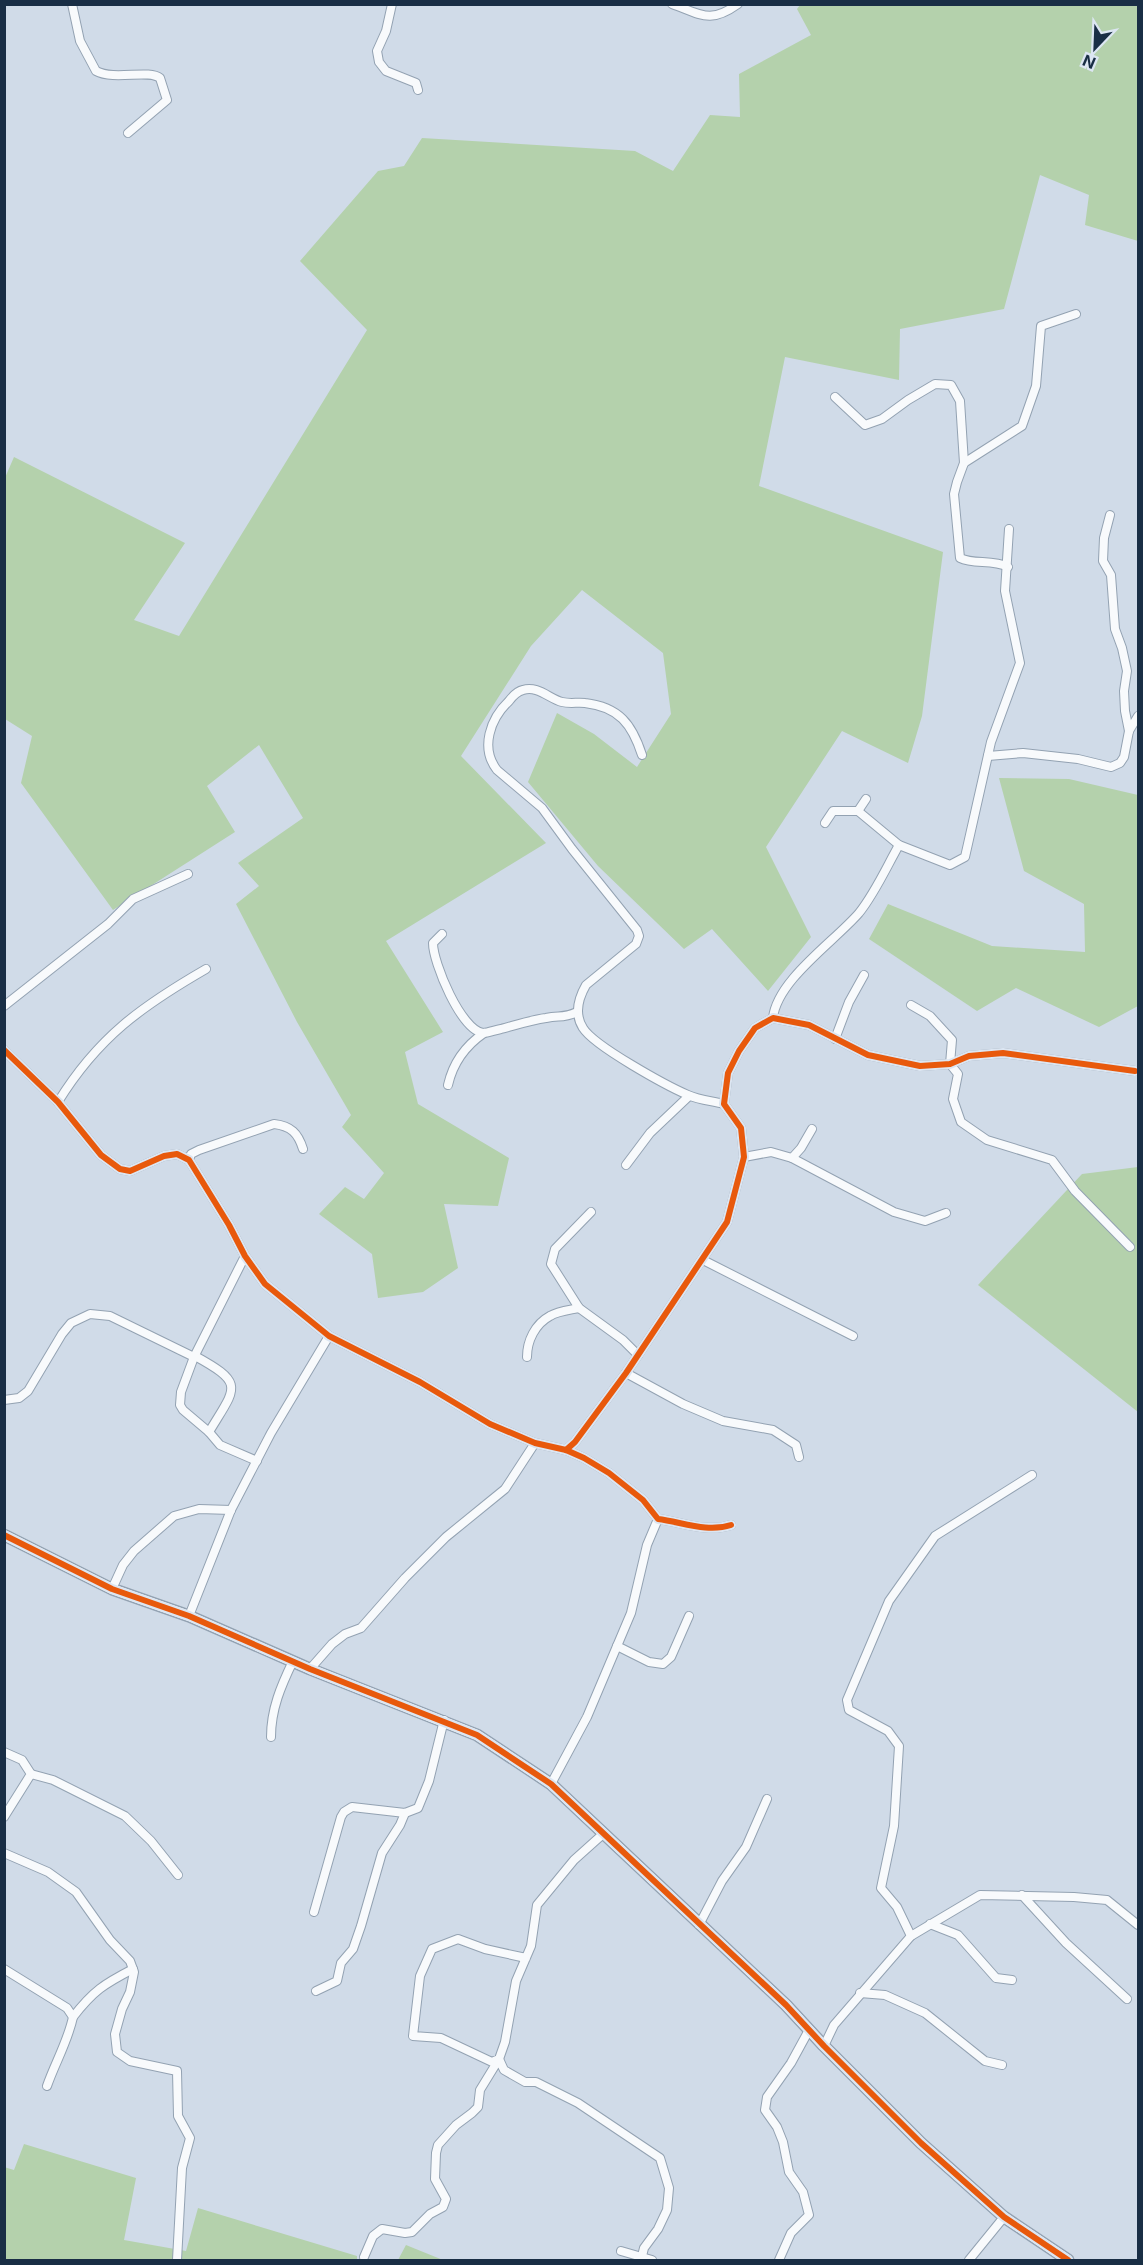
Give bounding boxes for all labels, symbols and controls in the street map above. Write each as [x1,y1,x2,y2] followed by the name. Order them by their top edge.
[1065,18,1125,78] north arrow
[1080,50,1099,73] text: N

